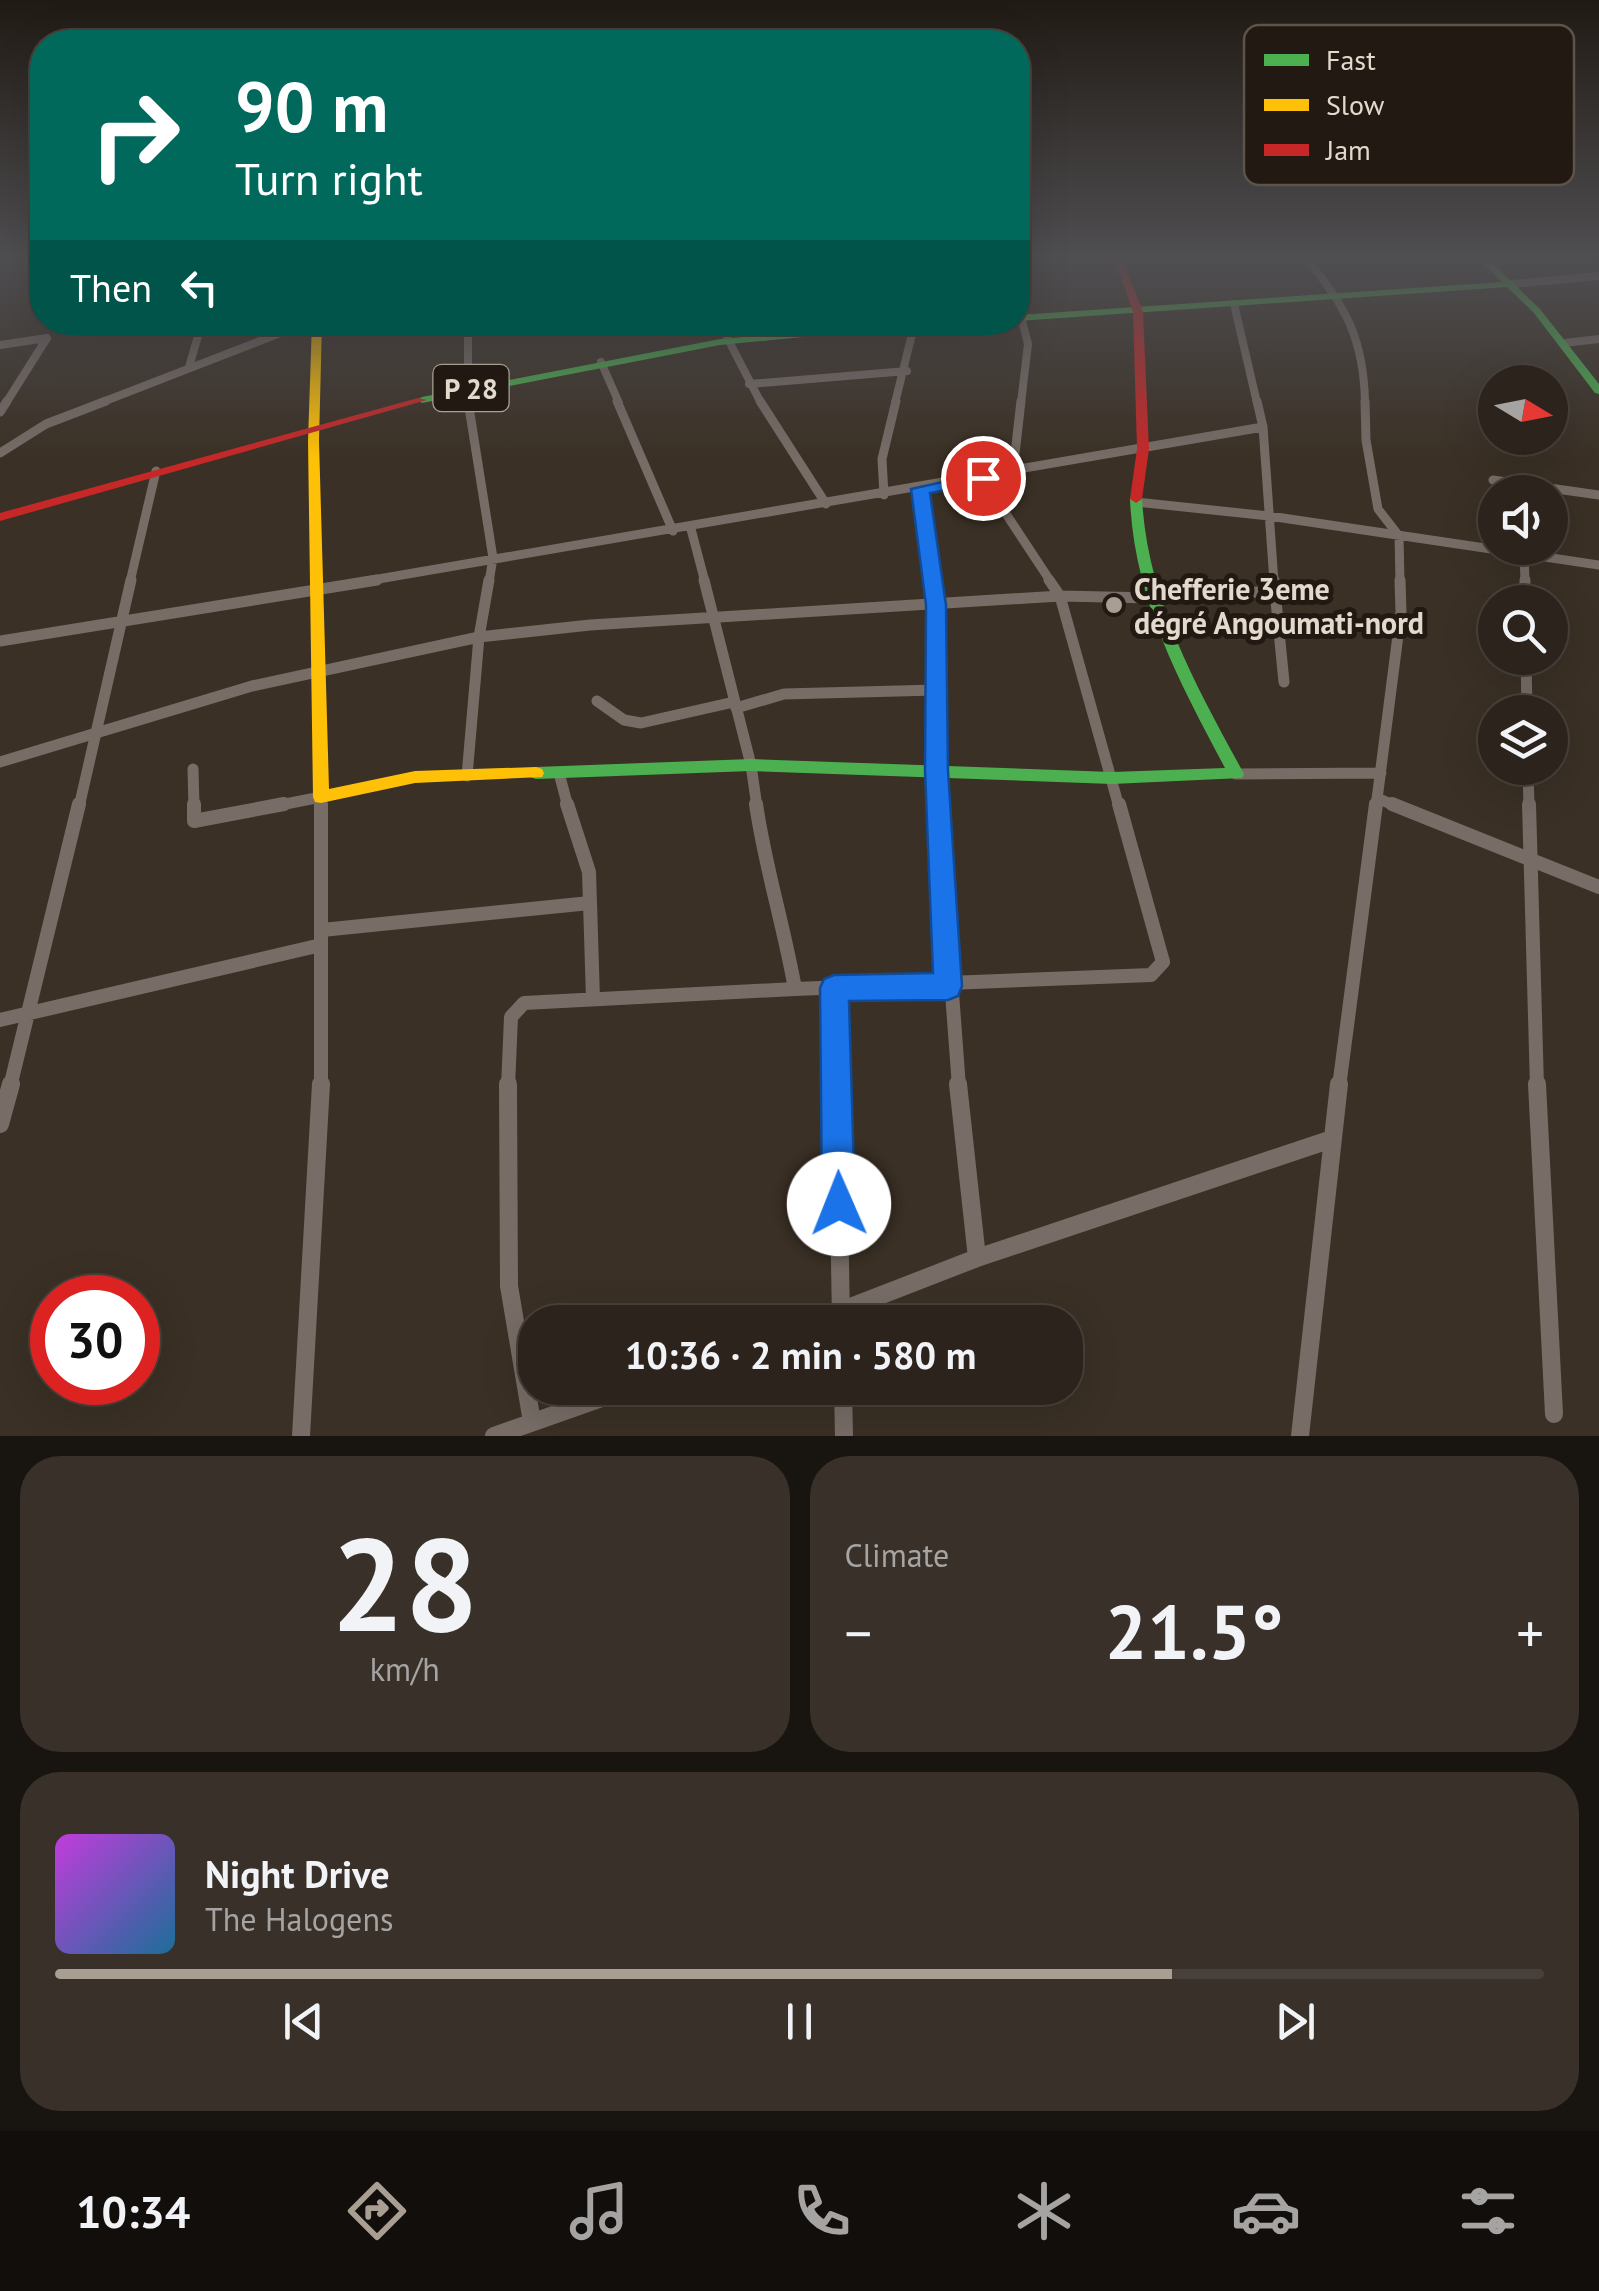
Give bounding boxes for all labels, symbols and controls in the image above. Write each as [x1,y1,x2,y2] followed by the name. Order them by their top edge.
[1244,25,1574,185] legend
[1326,41,1376,78] text: Fast
[235,61,388,151] text: 90 m
[70,70,200,200] icon: right
[1326,86,1385,123] text: Slow
[1325,131,1371,168] text: Jam
[235,149,423,207] text: Turn right
[172,260,227,315] icon: left
[70,263,152,312] text: Then
[434,365,508,411] road number: P 28
[1478,365,1568,455] north arrow
[1478,365,1568,785] map controls
[941,436,1026,521] pin
[956,451,1011,506] icon: arrive
[1478,475,1568,565] button: sound
[1134,569,1424,642] place label: Chefferie 3eme dégré Angoumati-nord
[1478,585,1568,675] button: search
[1103,594,1125,616] marker: Chefferie 3eme dégré Angoumati-nord
[1478,695,1568,785] button: layers
[787,1152,891,1256] position arrow
[30,1275,160,1405] speed limit sign: 30
[625,1330,976,1379] text: 10:36 · 2 min · 580 m
[331,1499,478,1667] text: 28
[845,1534,949,1576] text: Climate
[1105,1583,1284,1680] text: 21.5°
[845,1597,872,1668] text: −
[1516,1597,1544,1668] text: +
[370,1648,440,1690] text: km/h
[205,1849,389,1898] text: Night Drive
[205,1898,393,1940] text: The Halogens
[276,1994,331,2049] icon: previous
[772,1994,827,2049] icon: pause
[1268,1994,1323,2049] icon: next
[342,2176,412,2246] icon: directions
[564,2176,634,2246] icon: music
[787,2176,857,2246] icon: phone
[1009,2176,1079,2246] icon: climate
[1231,2176,1301,2246] icon: car
[1453,2176,1523,2246] icon: filters
[76,2182,190,2240] text: 10:34

